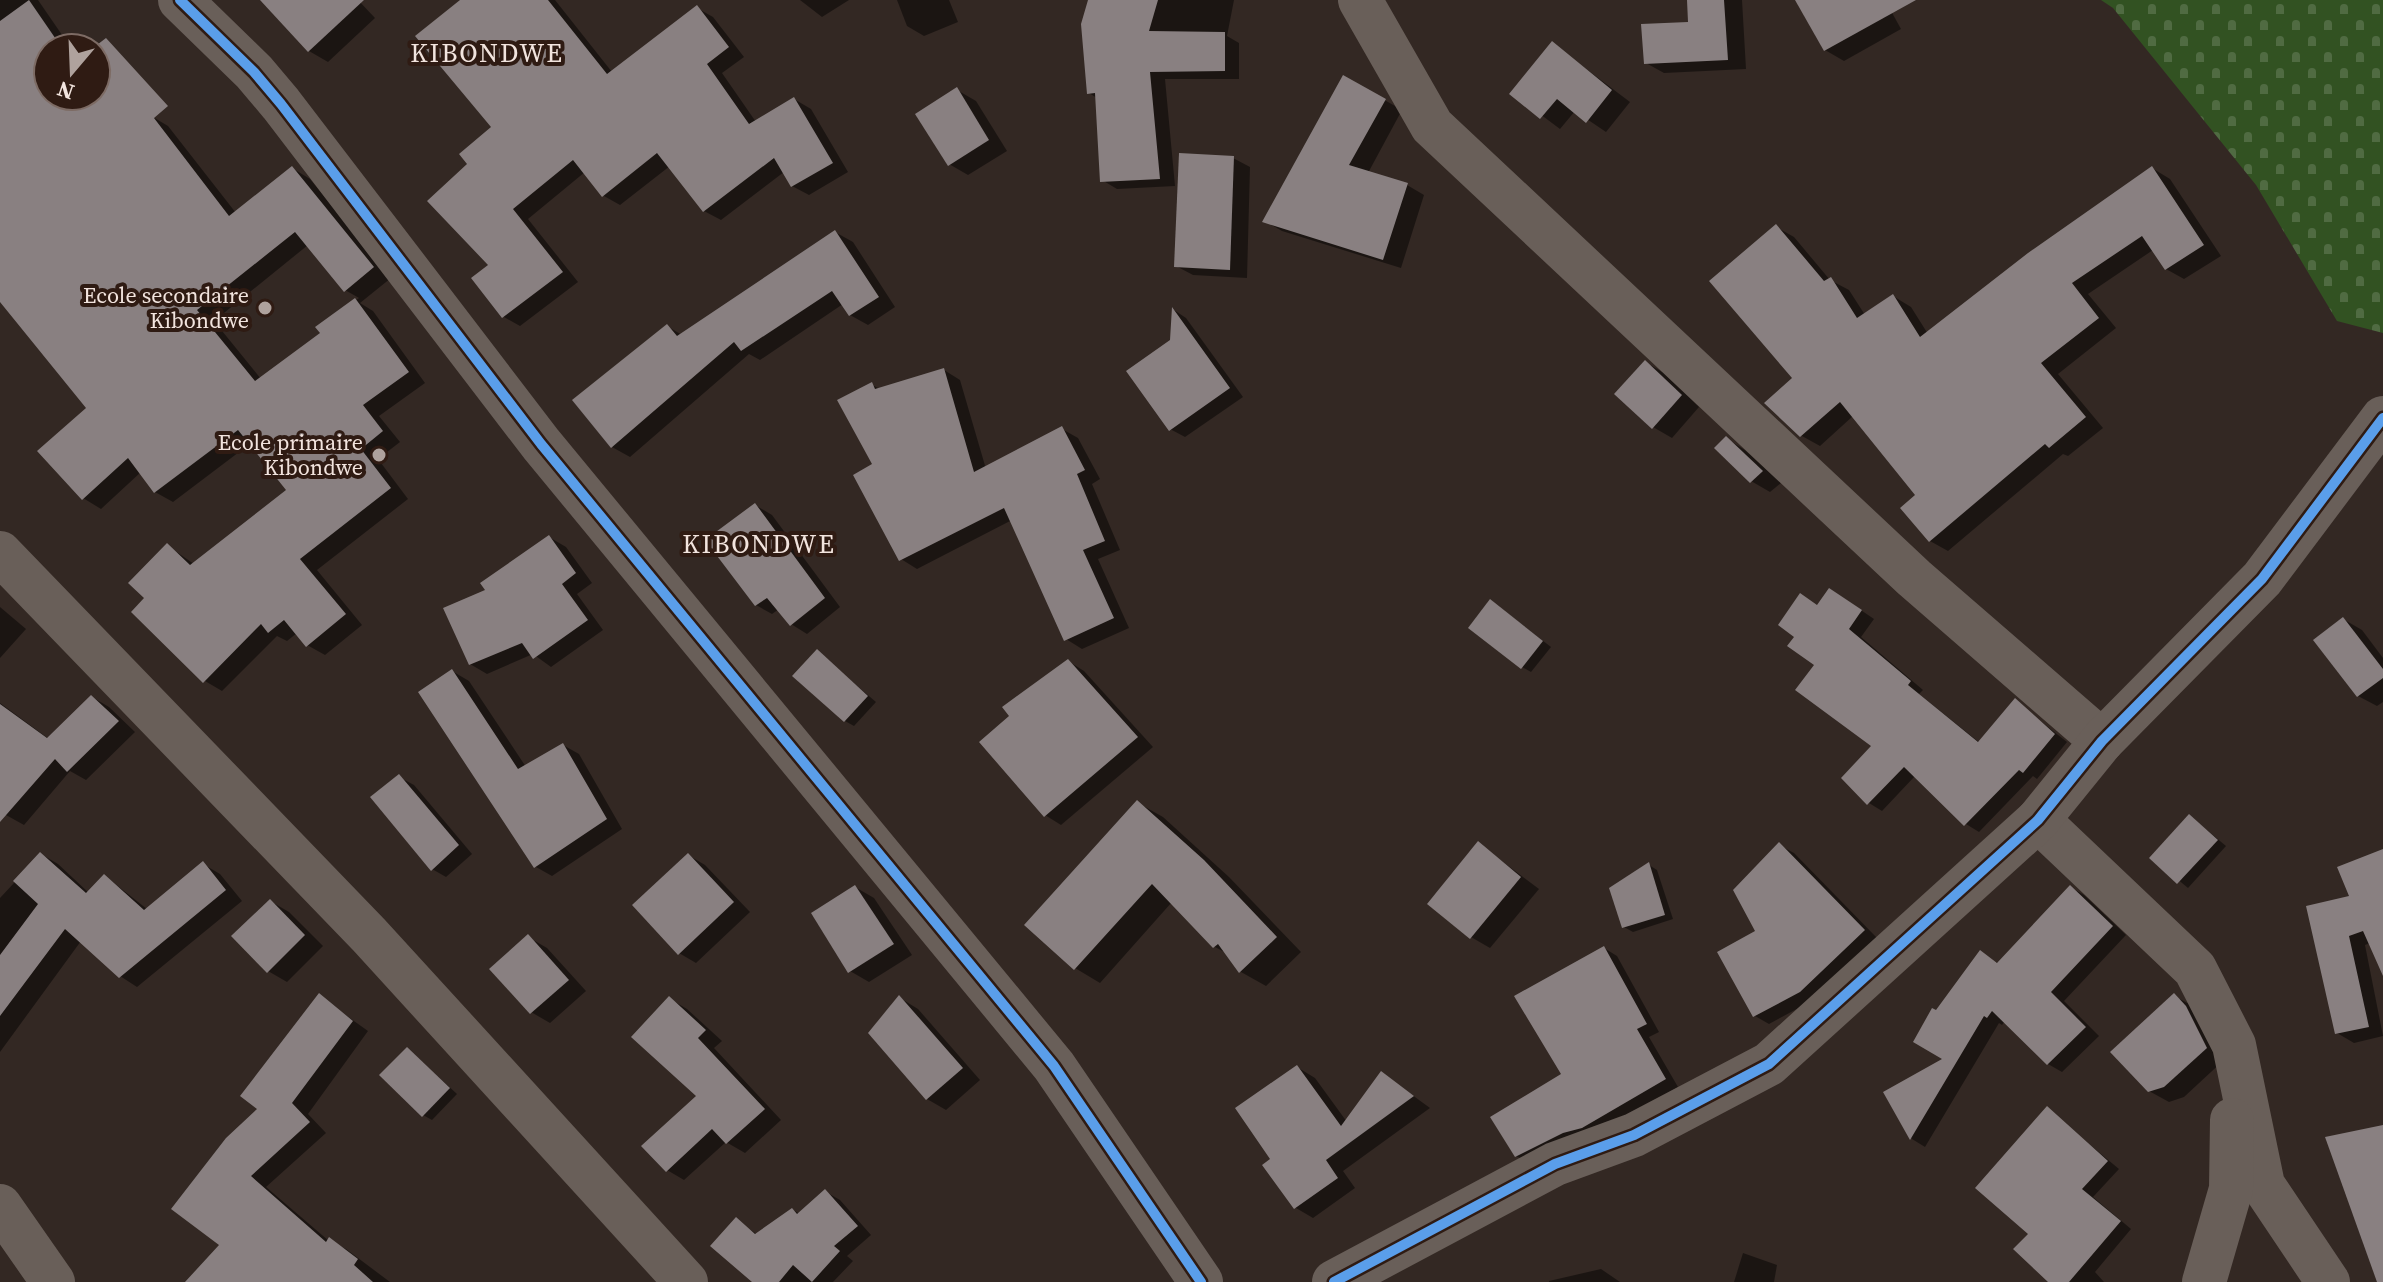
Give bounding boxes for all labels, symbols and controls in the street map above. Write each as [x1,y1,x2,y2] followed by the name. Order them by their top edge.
[32,32,112,112] north arrow
[410,35,564,71] district label: KIBONDWE
[53,74,78,108] text: N
[83,280,249,335] place label: Ecole secondaire Kibondwe
[256,299,274,317] marker: Ecole secondaire Kibondwe
[218,427,363,482] place label: Ecole primaire Kibondwe
[370,446,388,464] marker: Ecole primaire Kibondwe
[682,526,836,562] district label: KIBONDWE

